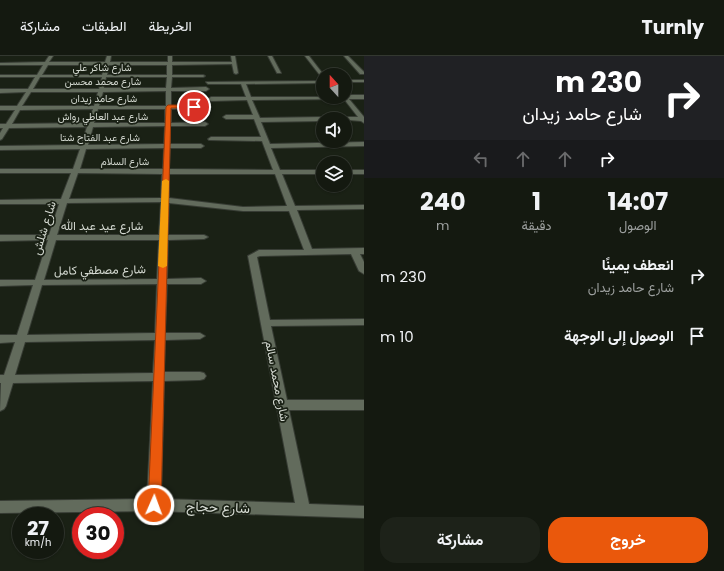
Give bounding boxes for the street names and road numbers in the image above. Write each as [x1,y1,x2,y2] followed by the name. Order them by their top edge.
[72,60,132,76] street label: شارع شاكر علي
[65,74,141,89] street label: شارع محمد محسن
[71,91,137,106] street label: شارع حامد زيدان
[58,109,148,125] street label: شارع عبد العاطي رواش
[60,130,140,145] street label: شارع عبد الفتاح شتا
[101,154,149,169] street label: شارع السلام
[27,199,61,257] street label: شارع شلش
[61,217,143,235] street label: شارع عيد عبد الله
[54,260,146,281] street label: شارع مصطفي كامل
[260,339,294,423] street label: شارع محمد سالم
[186,496,250,519] street label: شارع حجاج

